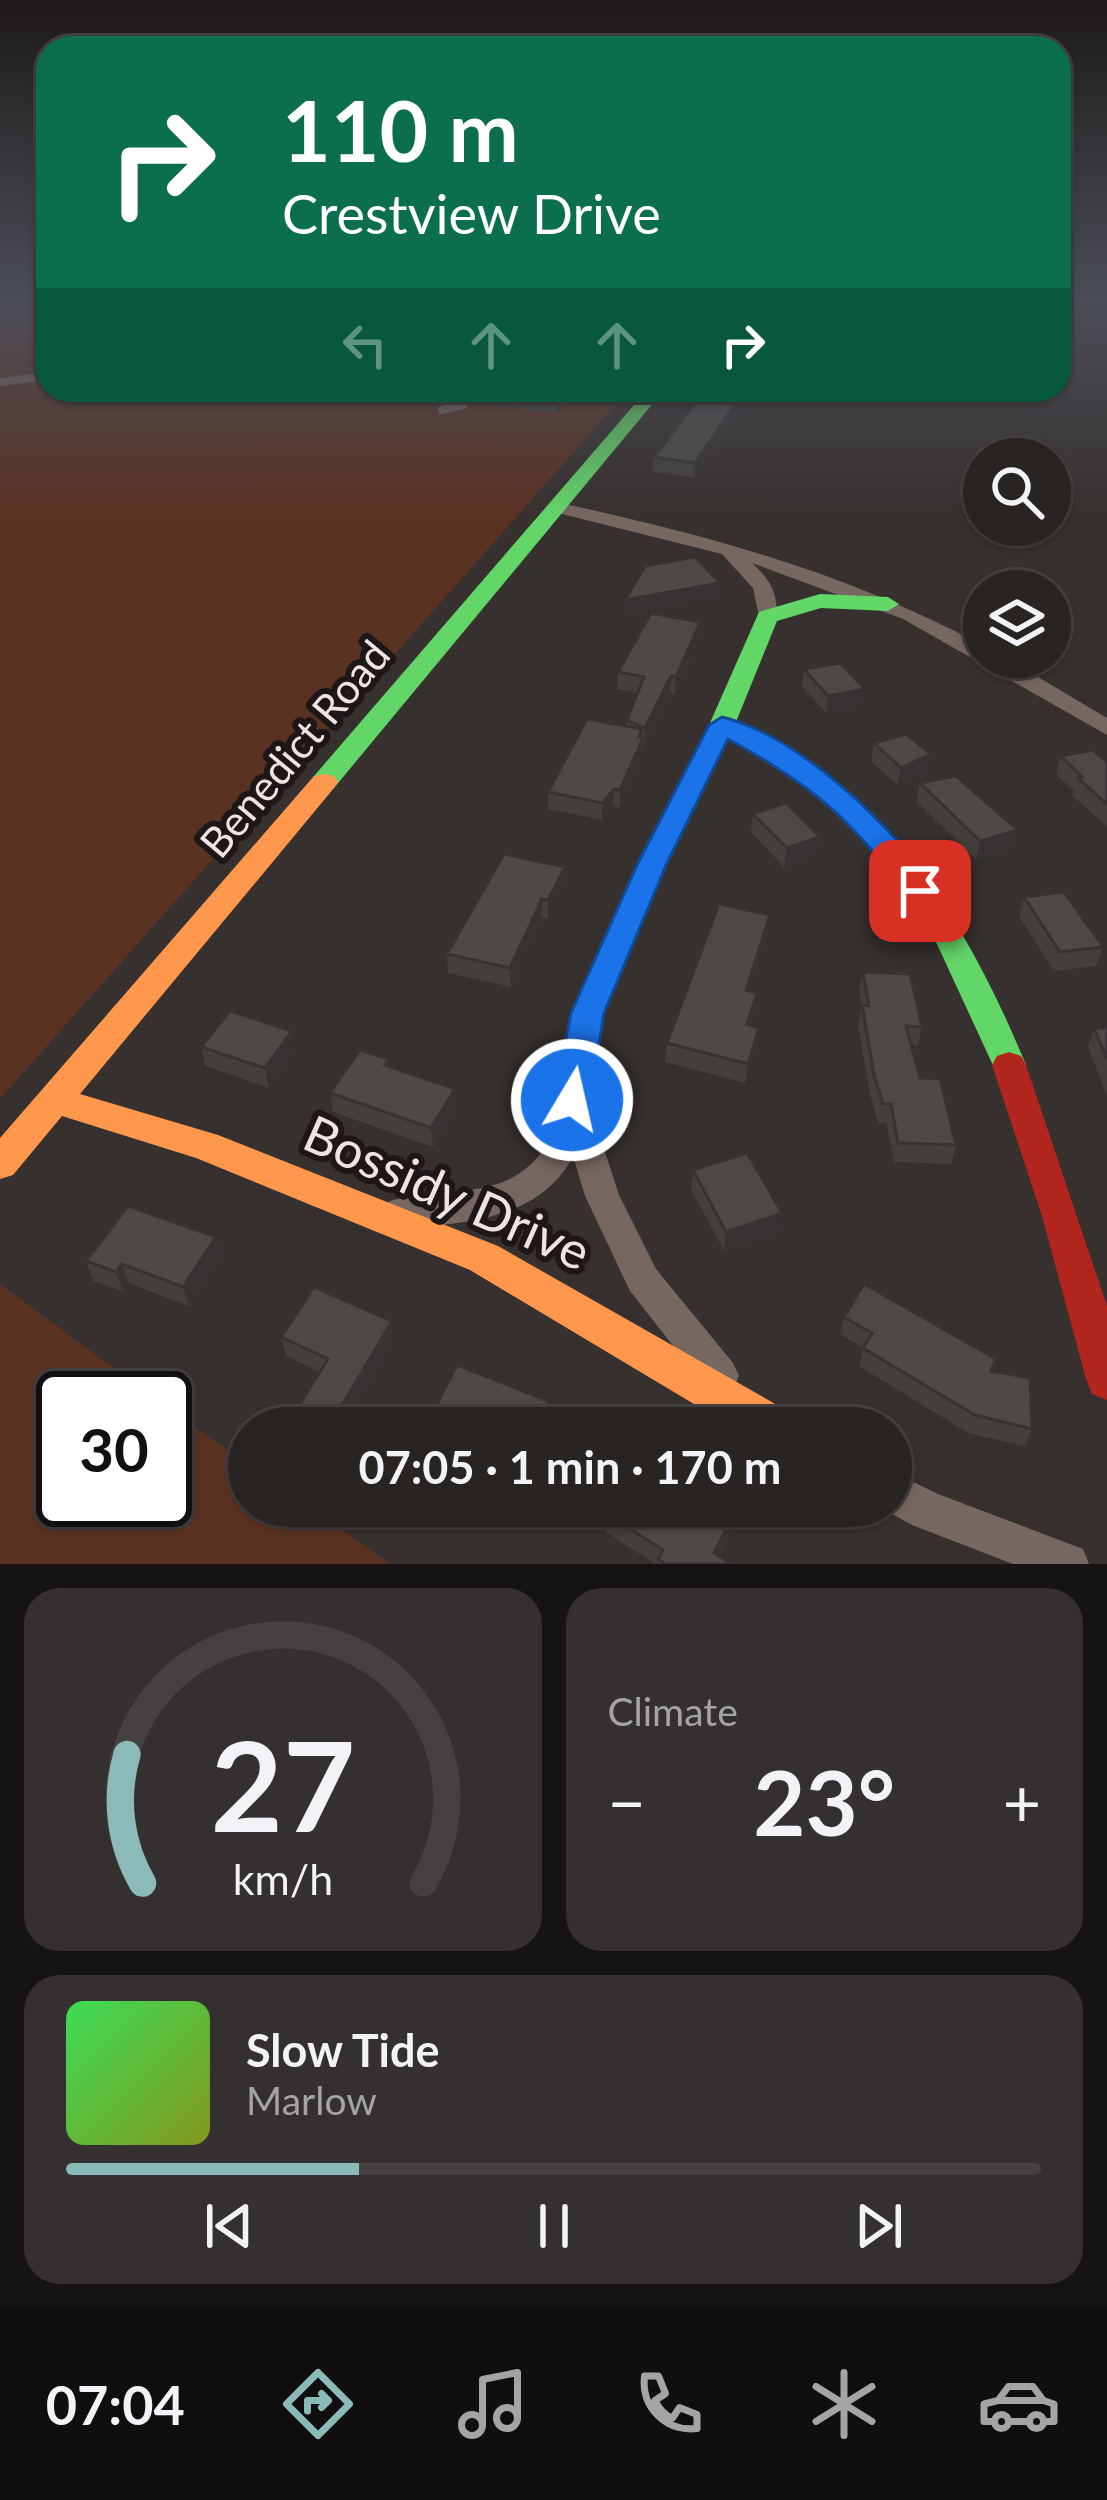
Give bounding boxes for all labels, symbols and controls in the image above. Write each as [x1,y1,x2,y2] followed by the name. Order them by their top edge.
[282,79,519,180] text: 110 m
[84,84,240,240] icon: right
[282,181,661,246] text: Crestview Drive
[332,312,398,378] icon: left
[458,312,524,378] icon: ahead
[584,312,650,378] icon: ahead
[710,312,776,378] icon: right
[963,438,1071,678] map controls
[963,438,1071,546] button: search
[963,570,1071,678] button: layers
[189,630,399,867] street label: Benedict Road
[869,840,971,942] pin
[887,858,953,924] icon: arrive
[509,1037,635,1163] position arrow
[295,1102,600,1282] street label: Bossidy Drive
[36,1371,192,1527] speed limit sign: 30
[359,1440,781,1494] text: 07:05 · 1 min · 170 m
[608,1688,738,1734] text: Climate
[210,1709,355,1859] text: 27
[753,1747,895,1855] text: 23°
[608,1762,646,1841] text: −
[1003,1762,1041,1841] text: +
[233,1852,333,1903] text: km/h
[246,2023,440,2077] text: Slow Tide
[246,2077,377,2123] text: Marlow
[196,2193,262,2259] icon: previous
[521,2193,587,2259] icon: pause
[846,2193,912,2259] icon: next
[276,2362,360,2446] icon: directions
[451,2362,535,2446] icon: music
[627,2362,711,2446] icon: phone
[802,2362,886,2446] icon: climate
[977,2362,1061,2446] icon: car
[46,2372,185,2437] text: 07:04

